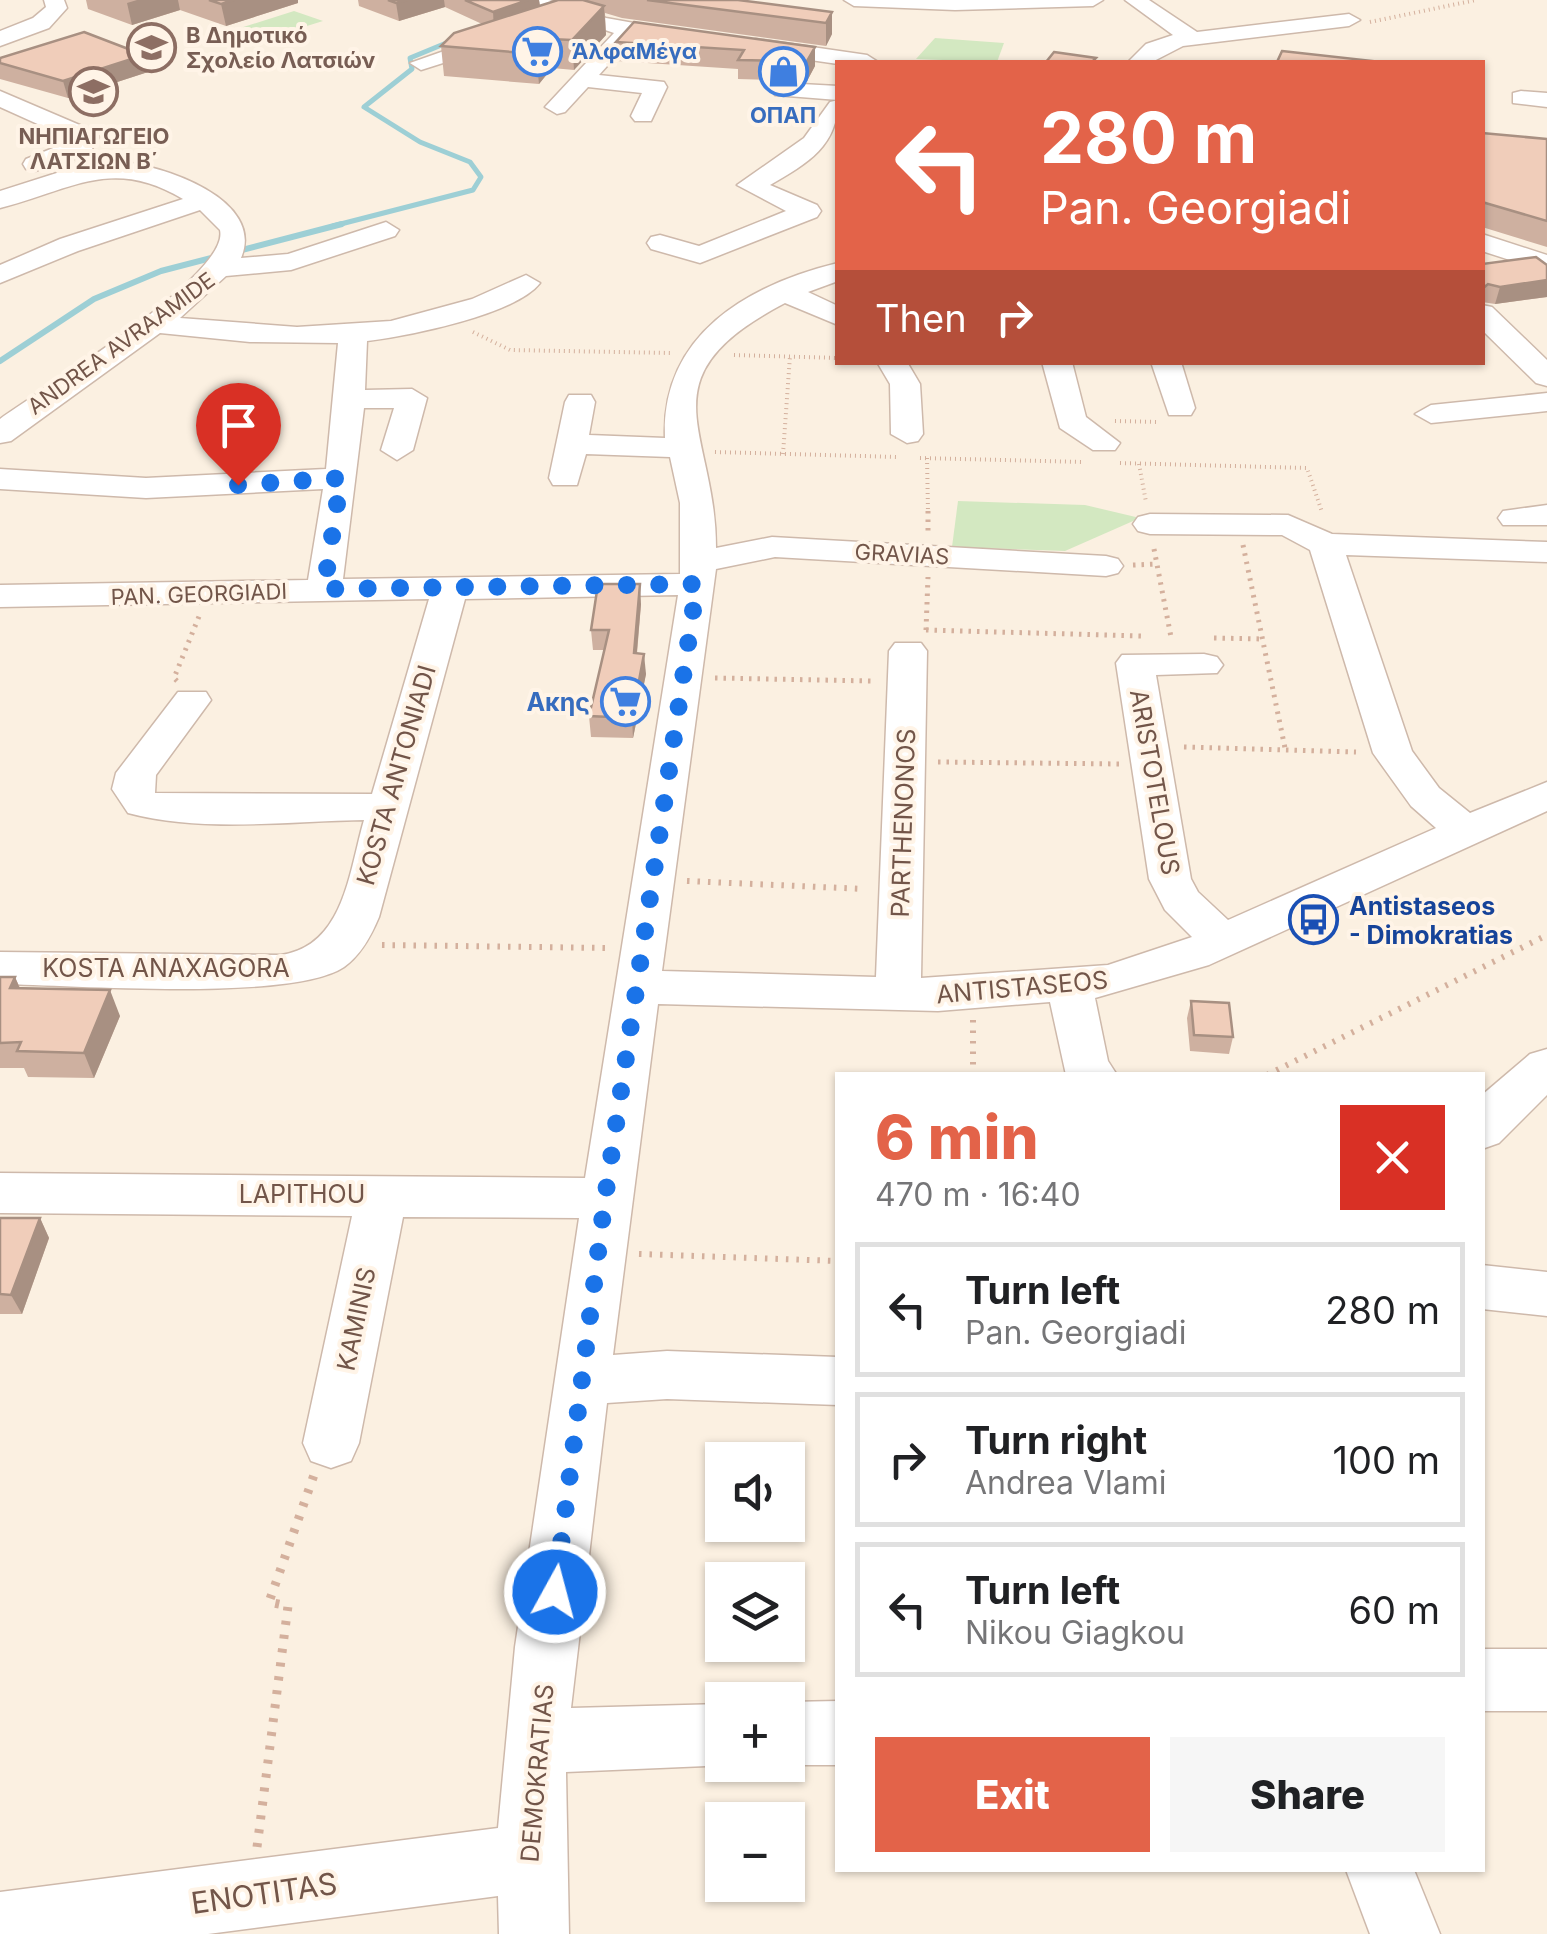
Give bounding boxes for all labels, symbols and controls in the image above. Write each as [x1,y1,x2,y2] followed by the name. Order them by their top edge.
[125,22,177,74] school or university icon: Β Δημοτικό Σχολείο Λατσιών
[186,22,376,73] place label: Β Δημοτικό Σχολείο Λατσιών
[511,25,563,77] supermarket icon: ΆλφαΜέγα
[572,38,697,64] place label: ΆλφαΜέγα
[757,45,809,97] shop icon: ΟΠΑΠ
[68,66,120,118] school or university icon: ΝΗΠΙΑΓΩΓΕΙΟ ΛΑΤΣΙΩΝ Β΄
[1040,95,1257,180] text: 280 m
[875,100,1005,230] icon: left
[750,102,816,128] place label: ΟΠΑΠ
[19,123,169,174] place label: ΝΗΠΙΑΓΩΓΕΙΟ ΛΑΤΣΙΩΝ Β΄
[1040,180,1351,235] text: Pan. Georgiadi
[22,266,220,420] street label: ANDREA AVRAAMIDE
[987,290,1042,345] icon: right
[875,295,967,341] text: Then
[196,383,281,486] pin
[211,398,266,453] icon: arrive
[854,539,950,569] street label: GRAVIAS
[110,578,288,610] street label: PAN. GEORGIADI
[350,661,442,889] street label: KOSTA ANTONIADI
[599,676,651,728] supermarket icon: Ακης
[526,687,590,717] place label: Ακης
[1124,687,1186,877] street label: ARISTOTELOUS
[885,728,921,918] street label: PARTHENONOS
[1349,891,1513,950] place label: Antistaseos - Dimokratias
[1288,894,1340,946] bus stop icon: Antistaseos - Dimokratias
[42,953,290,983] street label: KOSTA ANAXAGORA
[935,965,1109,1009] street label: ANTISTASEOS
[875,1101,1039,1173] text: 6 min
[1340,1105,1445,1210] button: close
[875,1175,1081,1214] text: 470 m · 16:40
[239,1179,365,1209] street label: LAPITHOU
[330,1265,382,1373] street label: KAMINIS
[965,1267,1120,1313] text: Turn left
[880,1282,935,1337] icon: left
[1325,1287,1440,1333] text: 280 m
[965,1313,1186,1352] text: Pan. Georgiadi
[965,1417,1147,1463] text: Turn right
[880,1432,935,1487] icon: right
[1333,1437,1440,1483] text: 100 m
[705,1442,805,1902] map controls
[705,1442,805,1542] button: sound
[965,1463,1167,1502] text: Andrea Vlami
[503,1540,607,1644] position arrow
[705,1562,805,1662] button: layers
[965,1567,1120,1613] text: Turn left
[880,1582,935,1637] icon: left
[1348,1587,1440,1633] text: 60 m
[965,1613,1185,1652] text: Nikou Giagkou
[705,1682,805,1782] button: +
[514,1683,560,1863] street label: DEMOKRATIAS
[875,1737,1150,1852] button: Exit
[1170,1737,1445,1852] button: Share
[705,1802,805,1902] button: −
[189,1865,339,1921] street label: ENOTITAS

